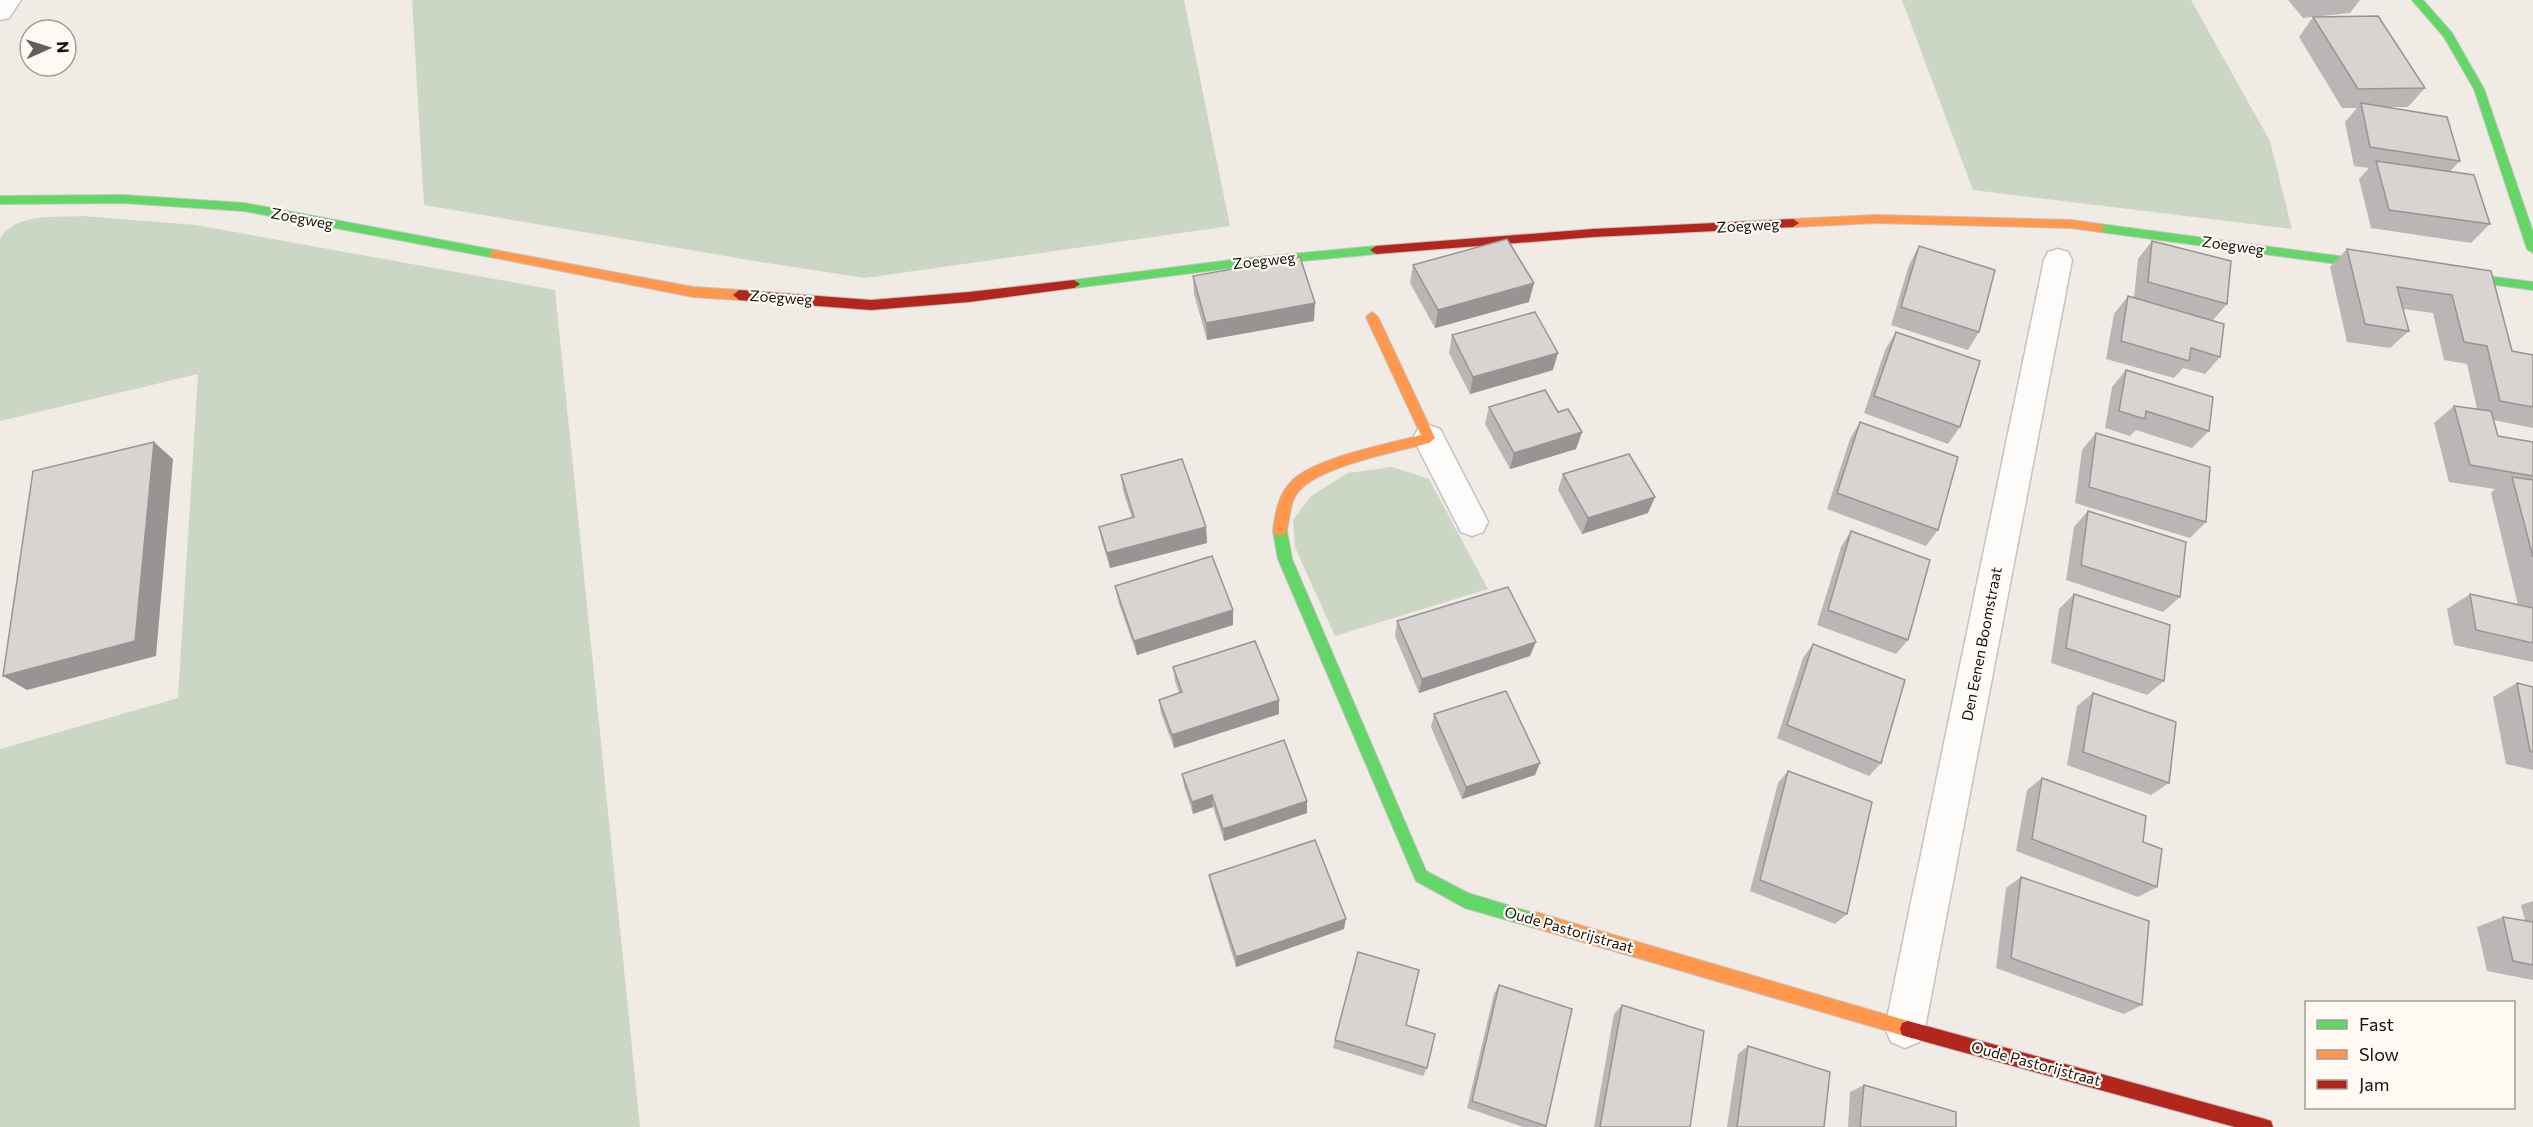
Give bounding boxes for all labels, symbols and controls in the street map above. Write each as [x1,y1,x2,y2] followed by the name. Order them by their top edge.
[18,18,78,78] north arrow
[54,41,73,54] text: N
[270,203,335,233] street label: Zoegweg
[1716,214,1780,236] street label: Zoegweg
[2201,232,2266,258] street label: Zoegweg
[1232,248,1296,272] street label: Zoegweg
[749,286,813,308] street label: Zoegweg
[1957,565,2005,722] street label: Den Eenen Boomstraat
[1503,902,1636,956] street label: Oude Pastorijstraat
[2305,1001,2515,1109] legend
[2359,1013,2394,1035] text: Fast
[1969,1037,2103,1089] street label: Oude Pastorijstraat
[2359,1043,2399,1065] text: Slow
[2359,1073,2389,1095] text: Jam

